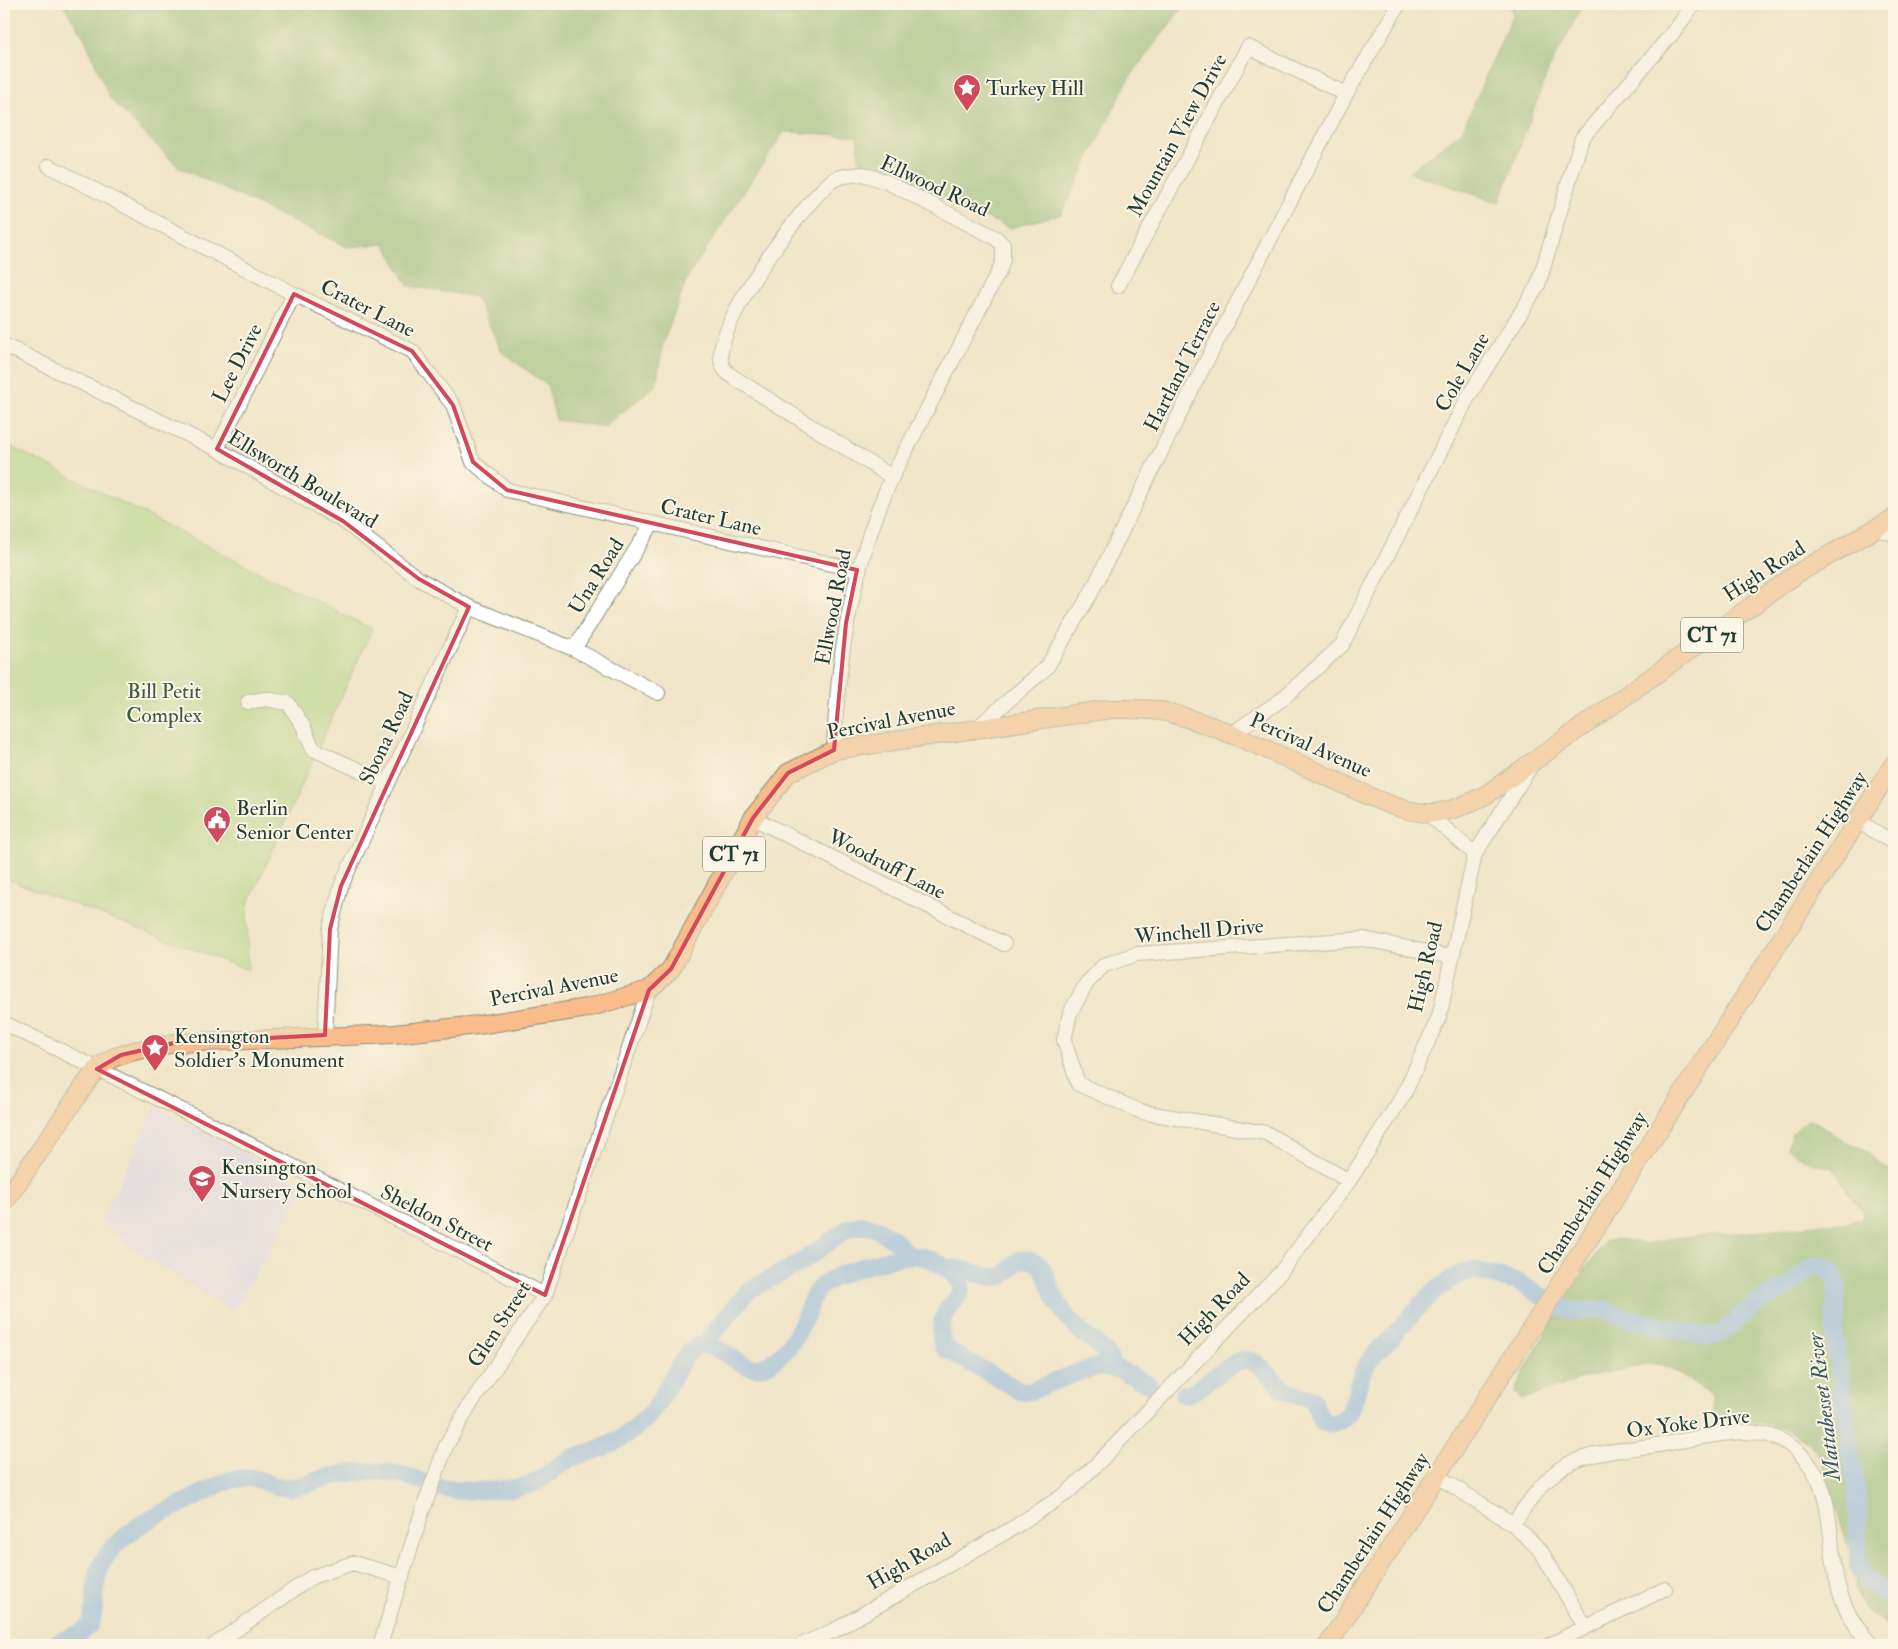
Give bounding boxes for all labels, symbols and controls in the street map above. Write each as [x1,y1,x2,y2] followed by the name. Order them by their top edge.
[1121,49,1234,222] street label: Mountain View Drive
[952,73,982,112] place icon: Turkey Hill
[986,75,1084,102] place label: Turkey Hill
[876,149,994,224] street label: Ellwood Road
[316,273,420,344] street label: Crater Lane
[1138,296,1227,436] street label: Hartland Terrace
[206,319,269,407] street label: Lee Drive
[1429,327,1496,417] street label: Cole Lane
[223,424,383,535] street label: Ellsworth Boulevard
[658,493,764,542] street label: Crater Lane
[562,533,631,619] street label: Una Road
[1718,535,1811,608] street label: High Road
[809,546,858,667] street label: Ellwood Road
[1681,618,1743,652] road number: CT 71
[126,678,202,729] park label: Bill Petit Complex
[353,687,420,789] street label: Sbona Road
[825,695,958,746] street label: Percival Avenue
[1246,707,1376,784] street label: Percival Avenue
[1749,766,1874,938] street label: Chamberlain Highway
[236,795,354,846] place label: Berlin Senior Center
[202,805,232,844] public building icon: Berlin Senior Center
[822,823,950,906] street label: Woodruff Lane
[703,836,765,872] road number: CT 71
[1132,912,1265,951] street label: Winchell Drive
[1402,918,1449,1015] street label: High Road
[488,962,621,1013] street label: Percival Avenue
[174,1023,344,1074] place label: Kensington Soldier's Monument
[140,1033,170,1072] place icon: Kensington Soldier's Monument
[1531,1106,1654,1280] street label: Chamberlain Highway
[221,1154,353,1205] place label: Kensington Nursery School
[187,1164,217,1203] school or university icon: Kensington Nursery School
[376,1178,498,1258] street label: Sheldon Street
[1173,1266,1257,1352] street label: High Road
[462,1276,537,1373] street label: Glen Street
[1801,1329,1847,1485] water label: Mattabesset River
[1625,1402,1752,1444] street label: Ox Yoke Drive
[1311,1447,1436,1619] street label: Chamberlain Highway
[862,1526,957,1596] street label: High Road

